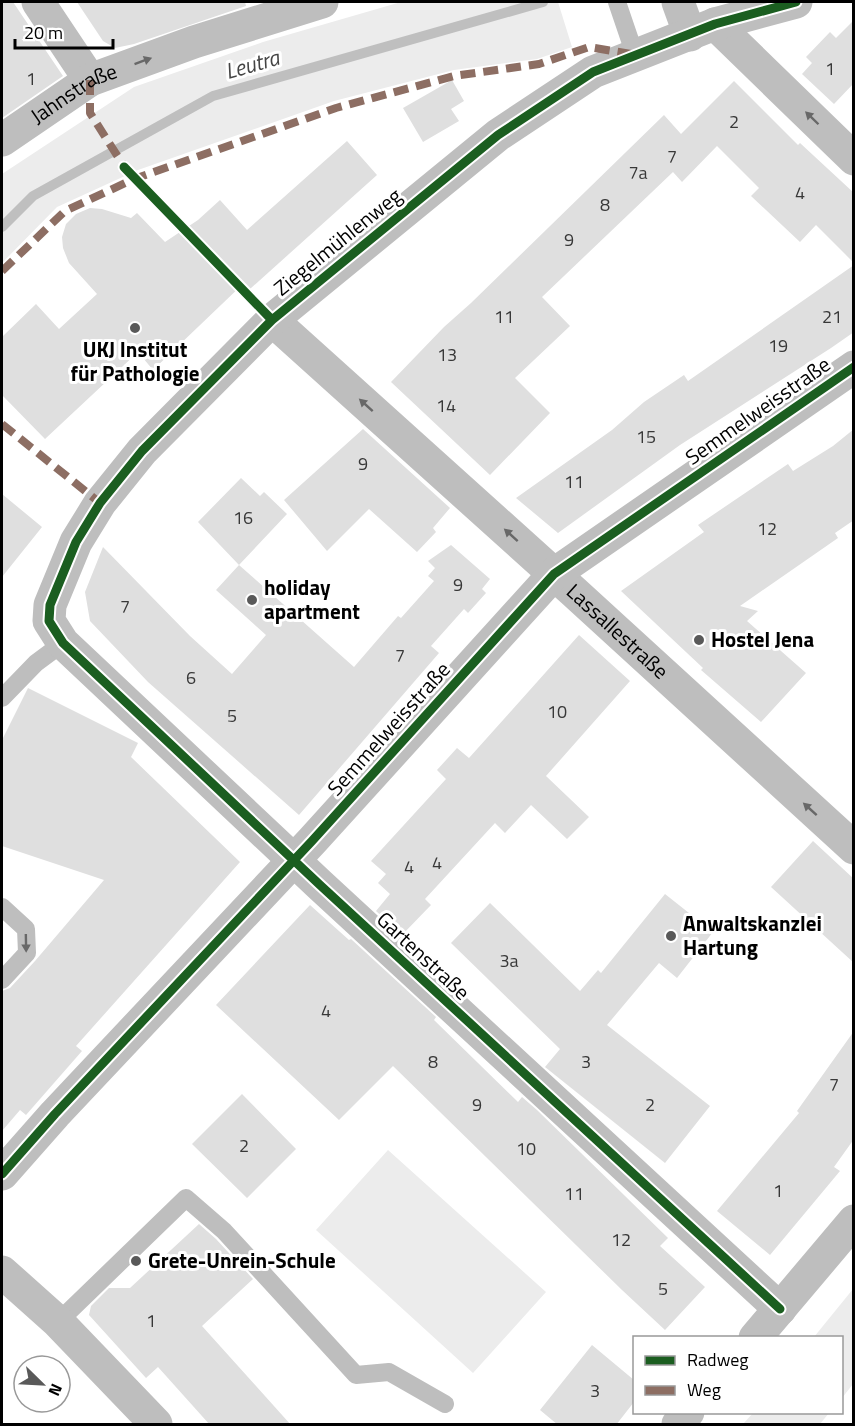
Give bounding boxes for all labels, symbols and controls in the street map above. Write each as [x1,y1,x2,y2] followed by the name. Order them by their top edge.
[15,12,112,50] scale bar
[24,19,63,46] text: 20 m
[221,40,285,88] water label: Leutra
[23,54,121,131] street label: Jahnstraße
[134,55,152,65] one-way arrow
[825,55,835,82] house number: 1
[26,65,36,92] house number: 1
[729,108,739,135] house number: 2
[804,111,819,125] one-way arrow
[667,143,677,170] house number: 7
[628,159,648,186] house number: 7a
[266,179,408,303] street label: Ziegelmühlenweg
[795,179,805,206] house number: 4
[600,191,610,218] house number: 8
[564,226,574,253] house number: 9
[494,303,514,330] house number: 11
[822,303,842,330] house number: 21
[128,321,142,335] marker: UKJ Institut für Pathologie
[768,332,788,359] house number: 19
[70,333,200,389] place label: UKJ Institut für Pathologie
[437,341,457,368] house number: 13
[678,348,837,472] street label: Semmelweisstraße
[436,392,456,419] house number: 14
[359,399,374,412] one-way arrow
[636,423,656,450] house number: 15
[358,450,368,477] house number: 9
[564,468,584,495] house number: 11
[233,504,253,531] house number: 16
[757,515,777,542] house number: 12
[504,529,519,542] one-way arrow
[264,571,360,627] place label: holiday apartment
[453,571,463,598] house number: 9
[560,576,676,686] street label: Lassallestraße
[120,593,130,620] house number: 7
[245,593,259,607] marker: holiday apartment
[711,623,814,655] place label: Hostel Jena
[692,633,706,647] marker: Hostel Jena
[395,642,405,669] house number: 7
[319,654,457,803] street label: Semmelweisstraße
[186,664,196,691] house number: 6
[547,698,567,725] house number: 10
[227,702,237,729] house number: 5
[803,802,818,816] one-way arrow
[432,849,442,876] house number: 4
[404,853,414,880] house number: 4
[370,903,478,1007] street label: Gartenstraße
[683,907,822,963] place label: Anwaltskanzlei Hartung
[664,929,678,943] marker: Anwaltskanzlei Hartung
[21,934,31,953] one-way arrow
[499,947,519,974] house number: 3a
[321,997,331,1024] house number: 4
[428,1048,438,1075] house number: 8
[581,1048,591,1075] house number: 3
[829,1071,839,1098] house number: 7
[472,1091,482,1118] house number: 9
[645,1091,655,1118] house number: 2
[239,1132,249,1159] house number: 2
[516,1135,536,1162] house number: 10
[773,1177,783,1204] house number: 1
[564,1180,584,1207] house number: 11
[611,1226,631,1253] house number: 12
[148,1244,336,1276] place label: Grete-Unrein-Schule
[129,1254,143,1268] marker: Grete-Unrein-Schule
[658,1275,668,1302] house number: 5
[146,1307,156,1334] house number: 1
[633,1336,843,1414] legend
[687,1346,749,1373] text: Radweg
[12,1354,72,1414] north arrow
[687,1376,721,1403] text: Weg
[590,1377,600,1404] house number: 3
[42,1380,69,1400] text: N

